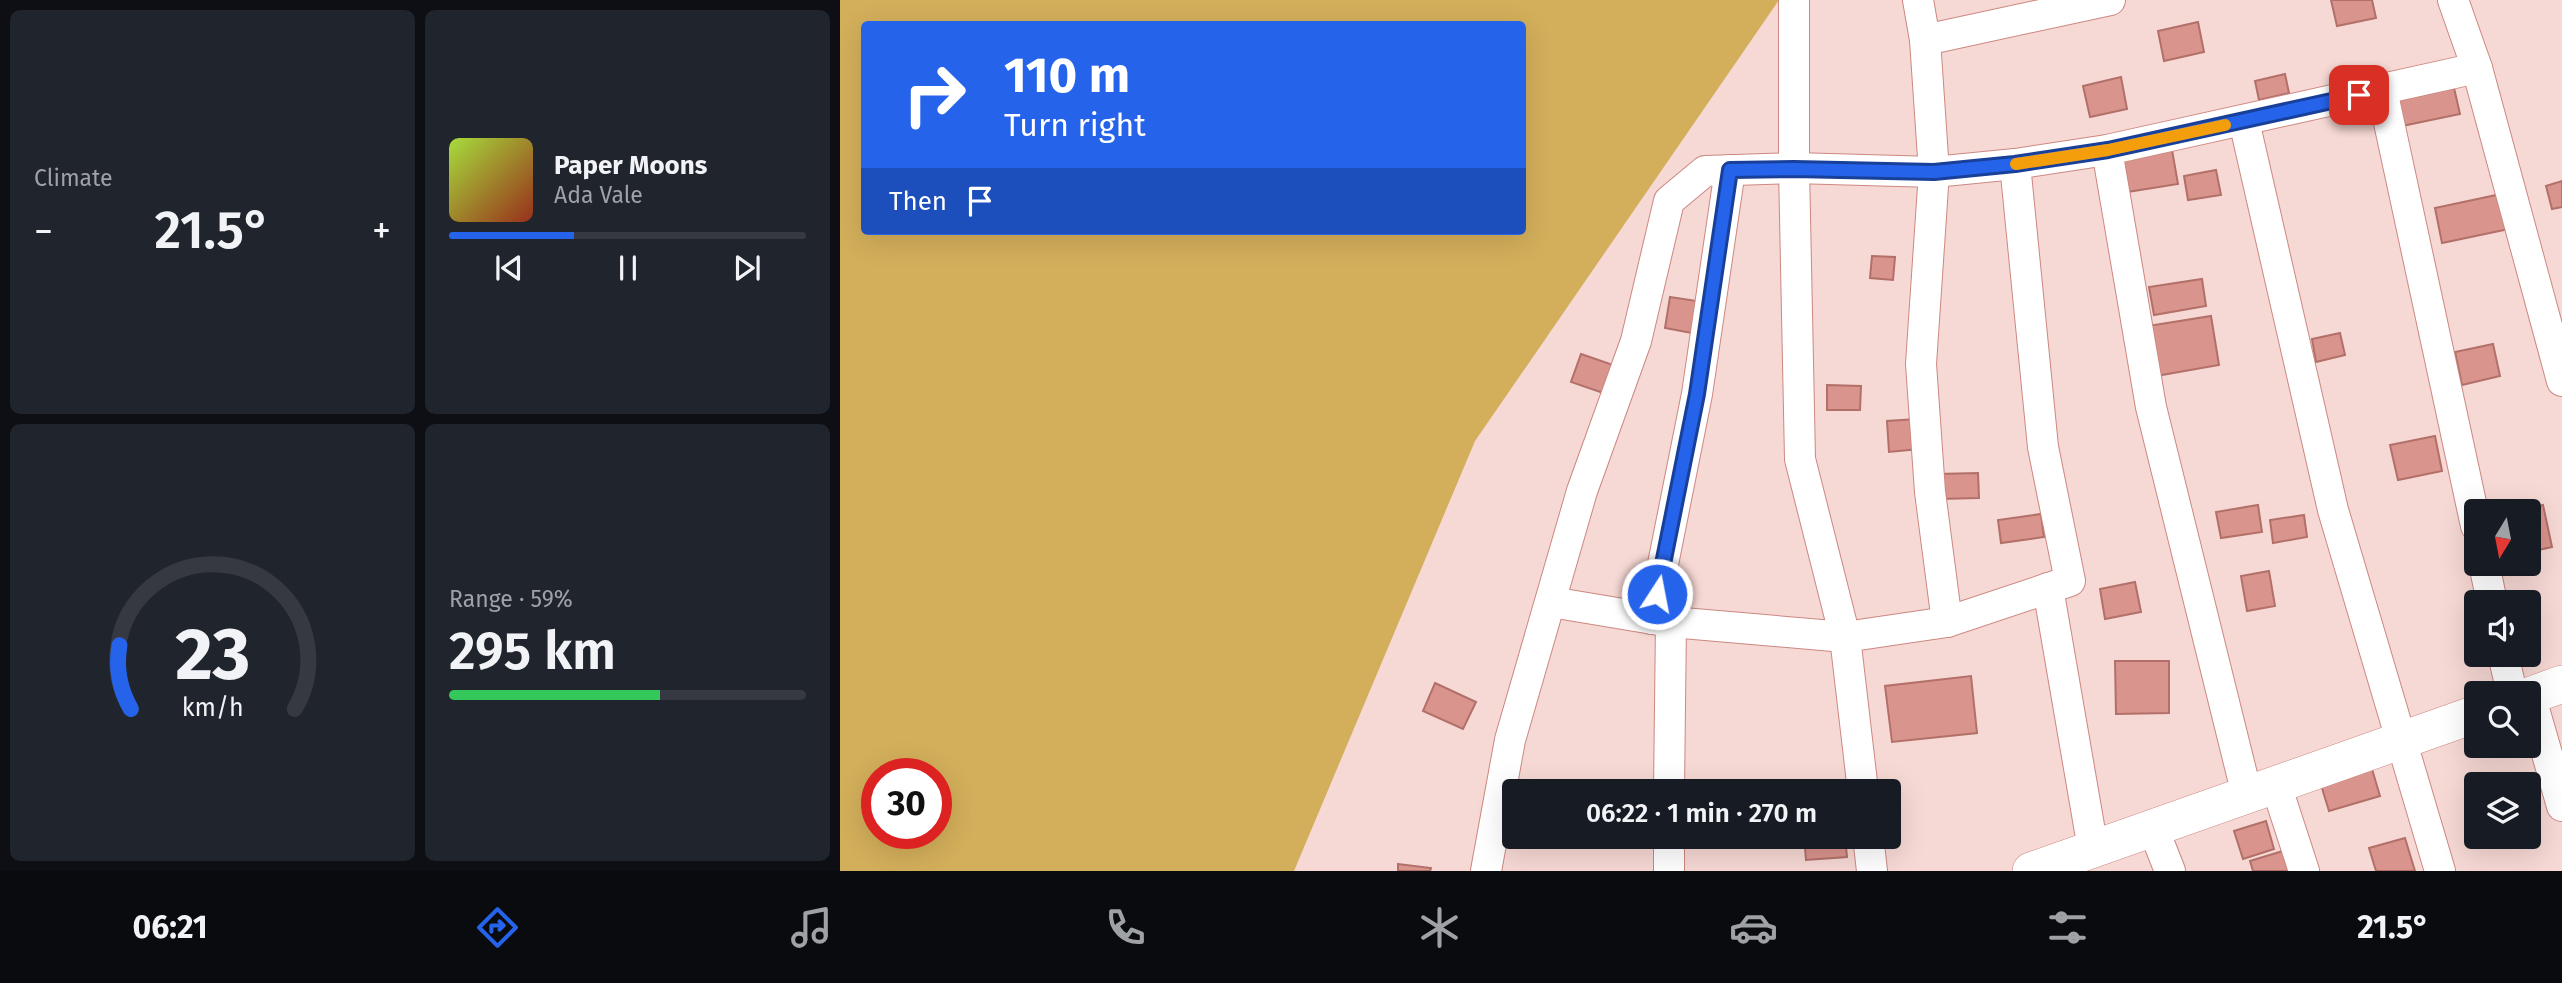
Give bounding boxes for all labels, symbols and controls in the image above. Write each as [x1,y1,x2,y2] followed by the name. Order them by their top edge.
[1004,46,1130,105] text: 110 m
[889,49,980,140] icon: right
[2329,65,2389,125] pin
[2340,76,2378,114] icon: arrive
[1004,106,1146,144] text: Turn right
[554,150,707,181] text: Paper Moons
[34,164,113,192] text: Climate
[554,181,643,209] text: Ada Vale
[961,182,999,220] icon: arrive
[889,186,947,217] text: Then
[154,199,271,262] text: 21.5°
[34,208,53,254] text: −
[372,208,391,254] text: +
[490,249,528,287] icon: previous
[609,249,647,287] icon: pause
[728,249,766,287] icon: next
[2464,499,2541,576] north arrow
[2464,499,2541,849] map controls
[1620,557,1694,631] position arrow
[449,585,573,613] text: Range · 59%
[2464,590,2541,667] button: sound
[175,611,250,698] text: 23
[449,620,616,683] text: 295 km
[2464,681,2541,758] button: search
[182,692,243,722] text: km/h
[861,758,952,849] speed limit sign: 30
[2464,772,2541,849] button: layers
[1586,798,1817,829] text: 06:22 · 1 min · 270 m
[473,903,522,952] icon: directions
[787,903,836,952] icon: music
[1101,903,1150,952] icon: phone
[1415,903,1464,952] icon: climate
[1729,903,1778,952] icon: car
[2043,903,2092,952] icon: filters
[133,908,208,946] text: 06:21
[2357,908,2429,946] text: 21.5°

